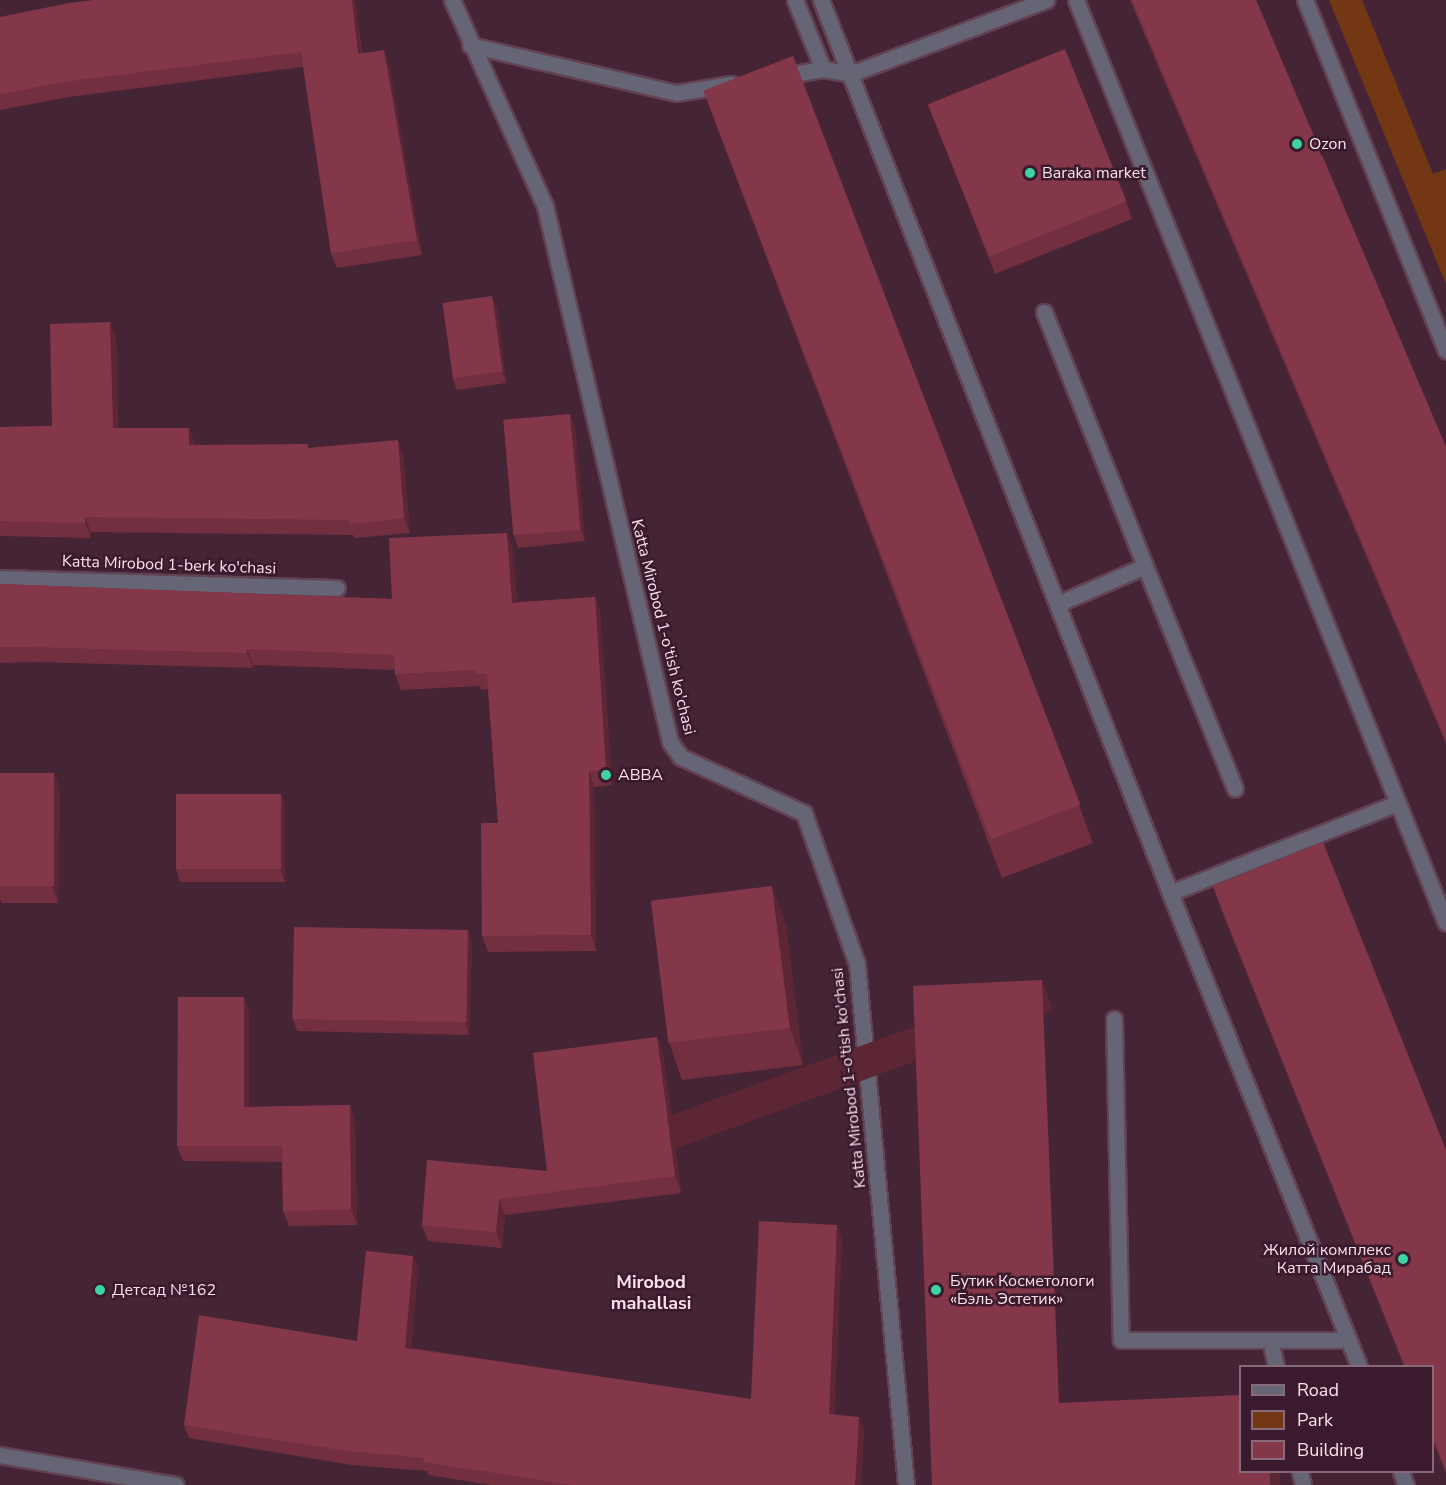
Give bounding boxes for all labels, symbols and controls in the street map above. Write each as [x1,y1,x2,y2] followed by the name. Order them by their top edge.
[1309,134,1347,154] place label: Ozon
[1290,137,1304,151] marker: Ozon
[1042,163,1146,183] place label: Baraka market
[1023,166,1037,180] marker: Baraka market
[627,517,699,737] street label: Katta Mirobod 1-o'tish ko'chasi
[62,552,276,578] street label: Katta Mirobod 1-berk ko'chasi
[618,765,663,785] place label: ABBA
[599,768,613,782] marker: ABBA
[828,967,870,1189] street label: Katta Mirobod 1-o'tish ko'chasi
[1263,1240,1391,1278] place label: Жилой комплекс Катта Мирабад
[1396,1252,1410,1266] marker: Жилой комплекс Катта Мирабад
[950,1271,1094,1309] place label: Бутик Косметологи «Бэль Эстетик»
[611,1272,691,1314] district label: Mirobod mahallasi
[112,1280,216,1300] place label: Детсад №162
[927,1281,945,1299] marker: Бутик Косметологи «Бэль Эстетик»
[93,1283,107,1297] marker: Детсад №162
[1239,1365,1434,1473] legend
[1297,1378,1339,1402] text: Road
[1297,1408,1333,1432] text: Park
[1297,1438,1364,1462] text: Building

